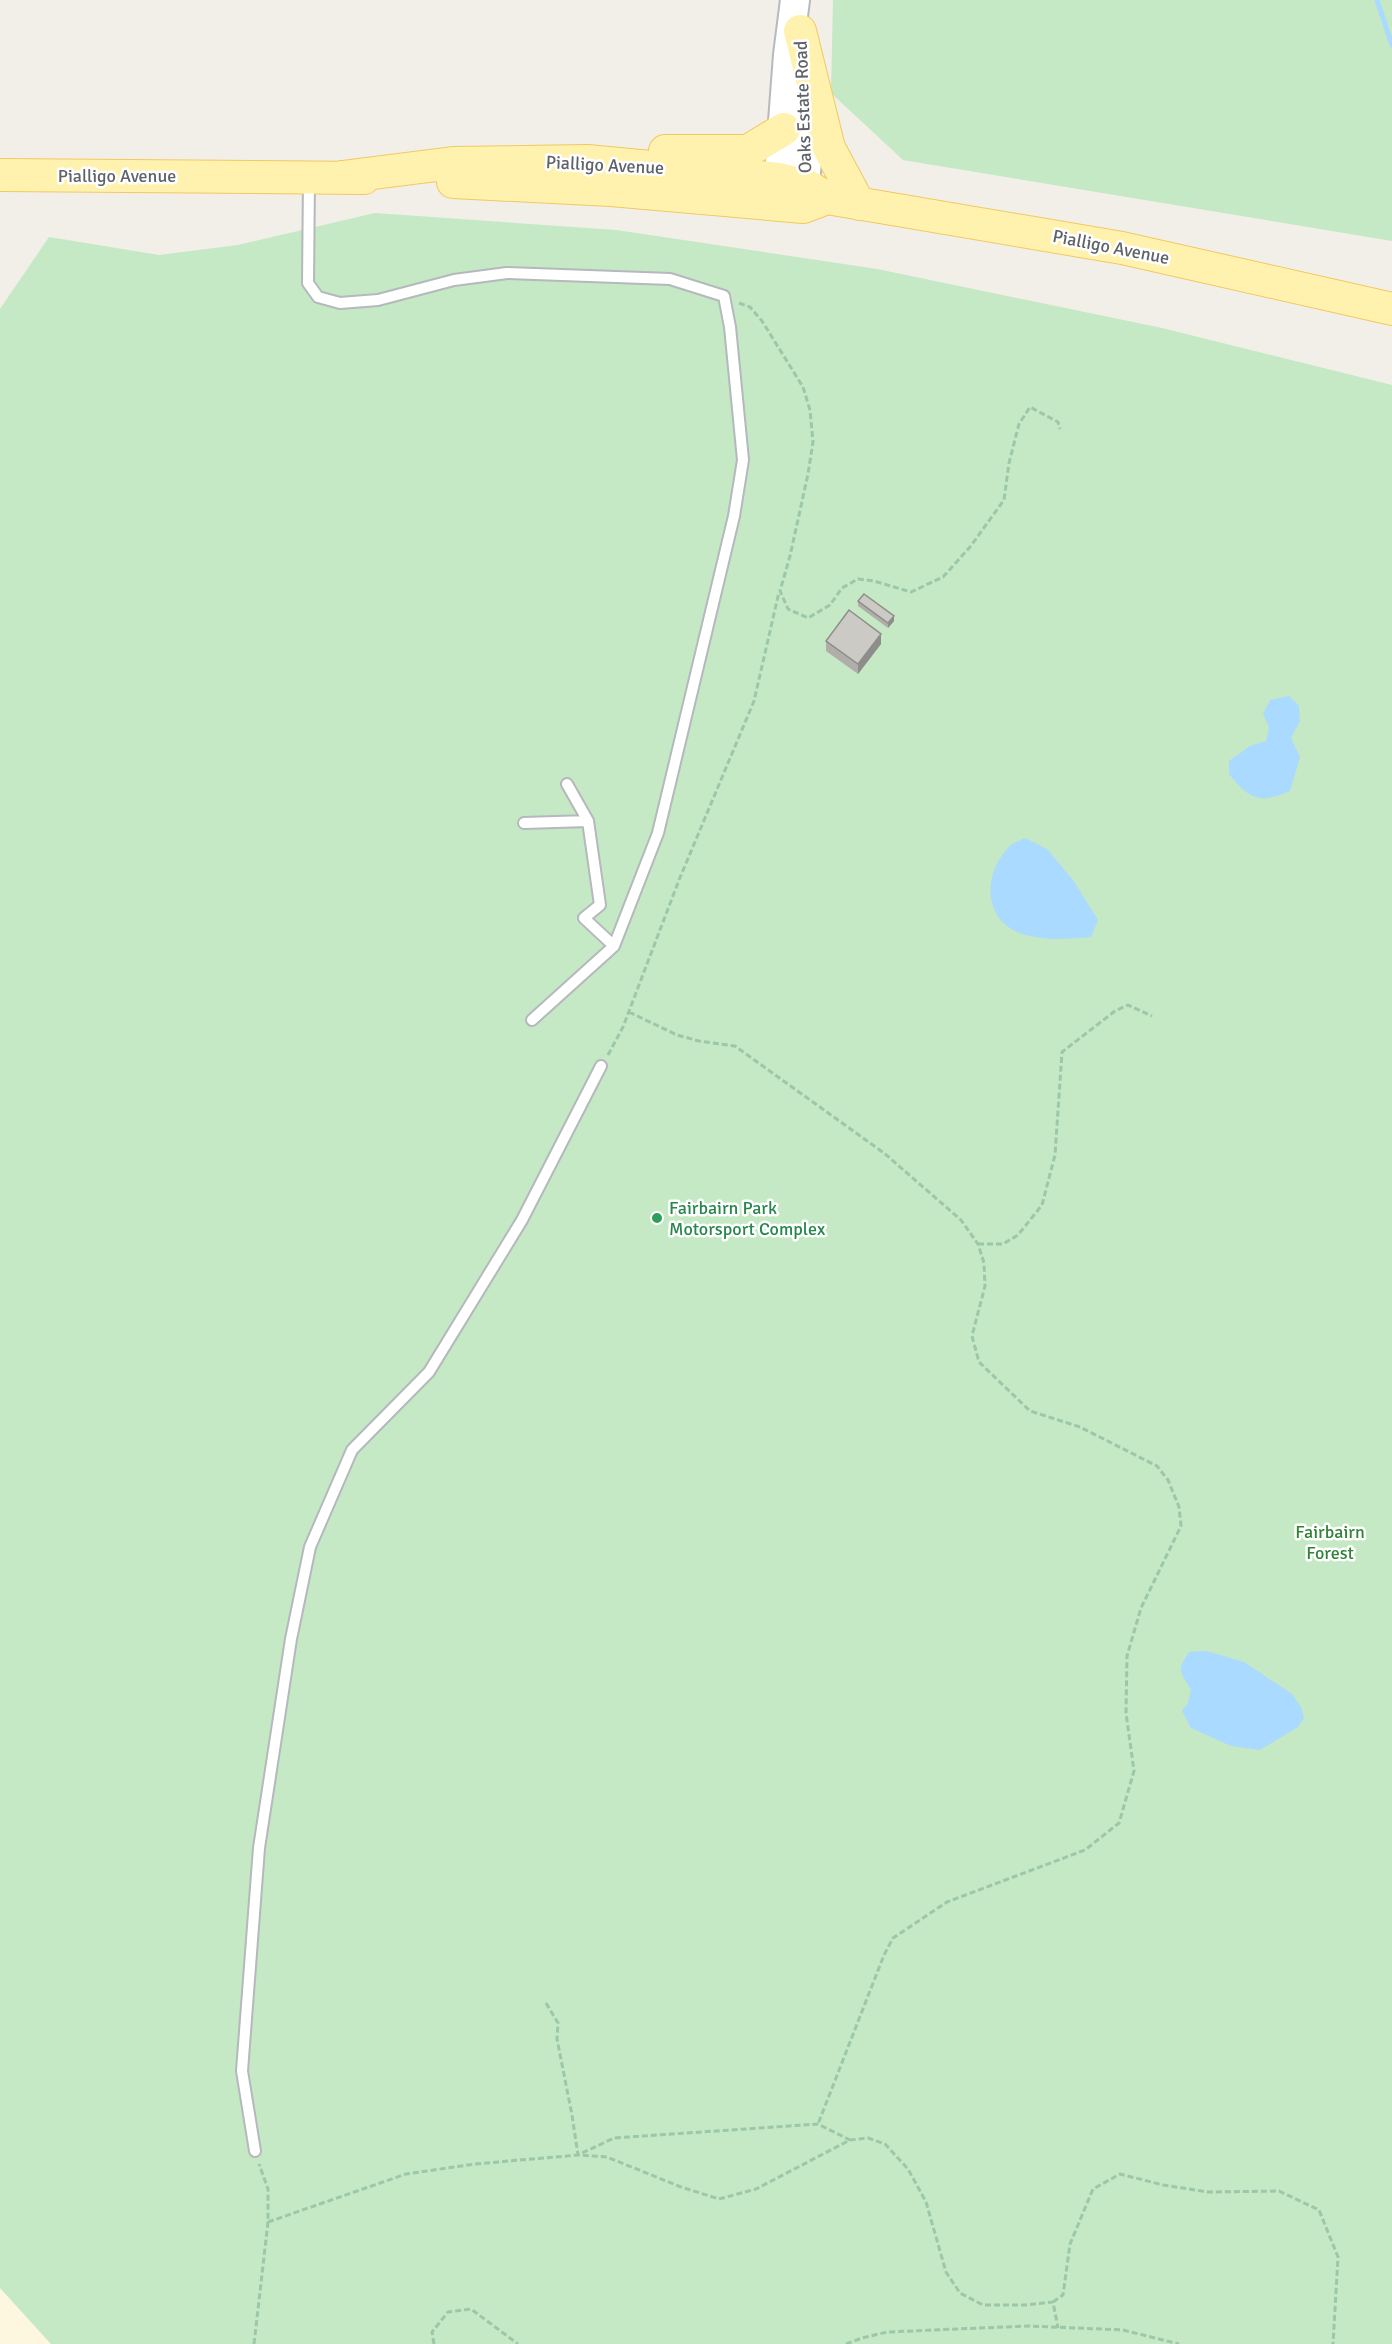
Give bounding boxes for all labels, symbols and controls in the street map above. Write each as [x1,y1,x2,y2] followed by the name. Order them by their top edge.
[790,40,816,174] street label: Oaks Estate Road
[545,151,665,179] street label: Pialligo Avenue
[58,165,176,187] street label: Pialligo Avenue
[1051,225,1171,269] street label: Pialligo Avenue
[669,1197,826,1240] place label: Fairbairn Park Motorsport Complex
[650,1211,664,1225] marker: Fairbairn Park Motorsport Complex
[1295,1521,1365,1564] park label: Fairbairn Forest

